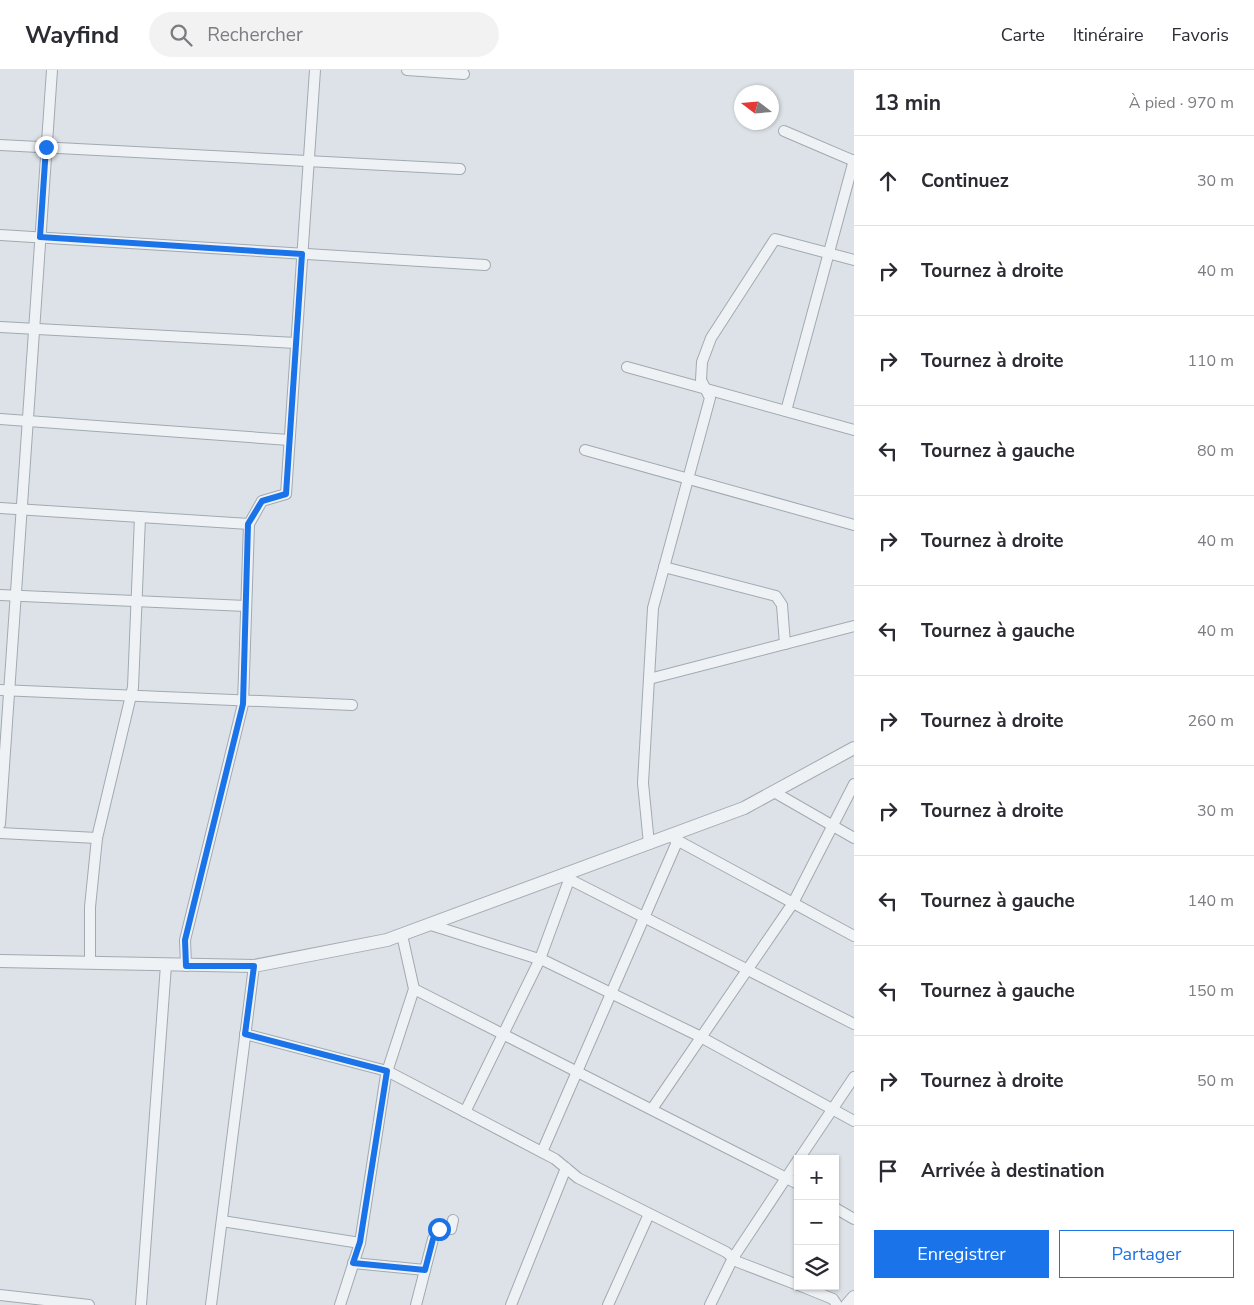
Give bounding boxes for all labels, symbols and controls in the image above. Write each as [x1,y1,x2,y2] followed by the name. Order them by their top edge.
[149,12,499,57] search box
[25,19,119,51] text: Wayfind
[167,21,195,49] icon: search
[207,22,303,48] text: Rechercher
[1001,23,1045,47] text: Carte
[1073,23,1144,47] text: Itinéraire
[1172,23,1229,47] text: Favoris
[734,85,779,130] north arrow
[874,89,941,117] text: 13 min
[1129,92,1234,114] text: À pied · 970 m
[35,136,58,159] route end
[874,167,902,195] icon: ahead
[921,168,1009,194] text: Continuez
[1197,170,1234,192] text: 30 m
[874,257,902,285] icon: right
[921,258,1064,284] text: Tournez à droite
[1197,260,1234,282] text: 40 m
[874,347,902,375] icon: right
[921,348,1064,374] text: Tournez à droite
[1187,350,1234,372] text: 110 m
[874,437,902,465] icon: left
[921,438,1075,464] text: Tournez à gauche
[1197,440,1234,462] text: 80 m
[874,527,902,555] icon: right
[921,528,1064,554] text: Tournez à droite
[1197,530,1234,552] text: 40 m
[874,617,902,645] icon: left
[921,618,1075,644] text: Tournez à gauche
[1197,620,1234,642] text: 40 m
[874,707,902,735] icon: right
[921,708,1064,734] text: Tournez à droite
[1187,710,1234,732] text: 260 m
[874,797,902,825] icon: right
[921,798,1064,824] text: Tournez à droite
[1197,800,1234,822] text: 30 m
[874,887,902,915] icon: left
[921,888,1075,914] text: Tournez à gauche
[1187,890,1234,912] text: 140 m
[874,977,902,1005] icon: left
[921,978,1075,1004] text: Tournez à gauche
[1187,980,1234,1002] text: 150 m
[874,1067,902,1095] icon: right
[921,1068,1064,1094] text: Tournez à droite
[1197,1070,1234,1092] text: 50 m
[794,1155,839,1290] map controls
[794,1155,839,1200] button: +
[874,1157,902,1185] icon: arrive
[921,1158,1105,1184] text: Arrivée à destination
[794,1200,839,1245] button: −
[428,1218,451,1241] route start
[874,1230,1049,1278] button: Enregistrer
[1059,1230,1234,1278] button: Partager
[794,1245,839,1290] button: layers

